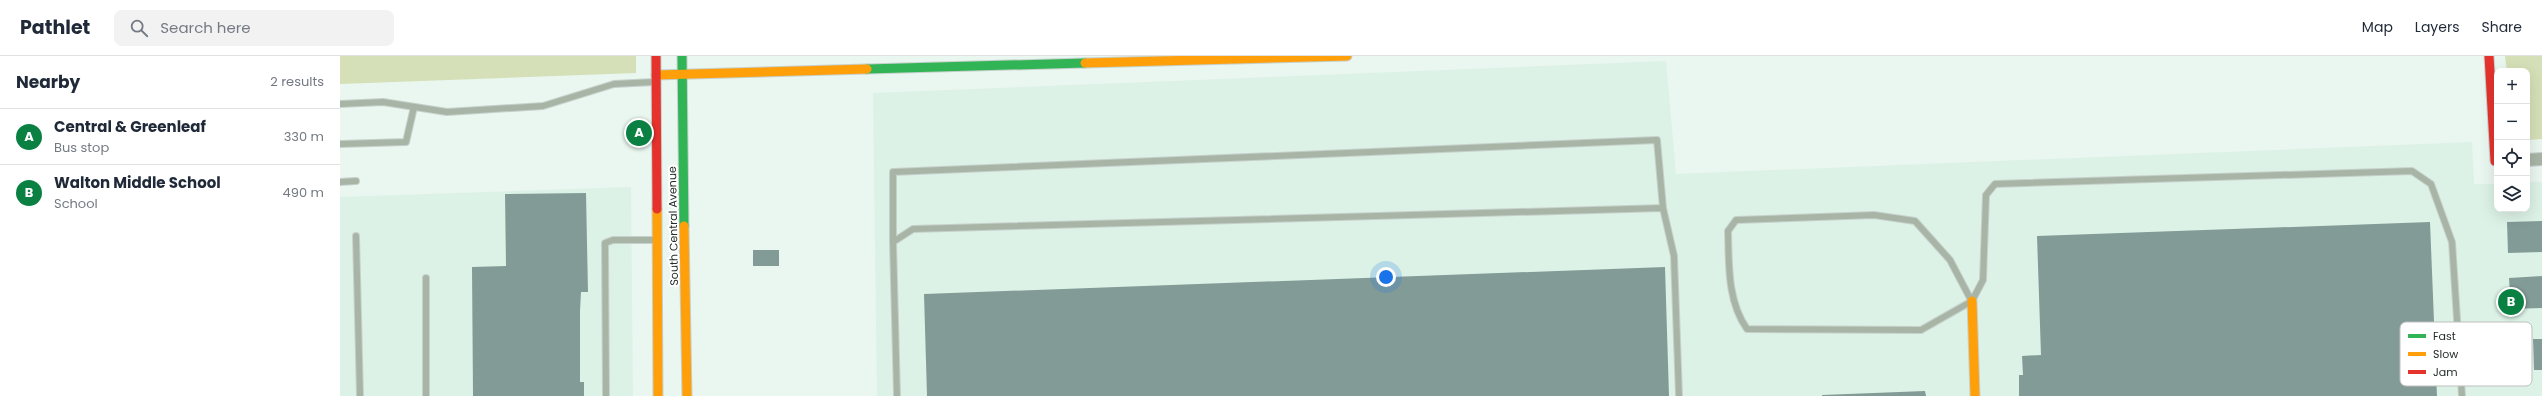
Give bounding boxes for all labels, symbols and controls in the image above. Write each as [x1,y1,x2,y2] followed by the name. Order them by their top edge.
[114,10,394,46] search box
[20,14,90,41] text: Pathlet
[128,17,150,39] icon: search
[160,17,251,38] text: Search here
[2362,17,2393,37] text: Map
[2415,17,2459,37] text: Layers
[2481,17,2522,37] text: Share
[2494,68,2530,212] map controls
[2494,68,2530,104] button: +
[16,70,80,94] text: Nearby
[270,72,324,91] text: 2 results
[2494,104,2530,140] button: −
[54,116,206,137] text: Central & Greenleaf
[626,118,652,148] pin: A
[24,127,34,146] text: A
[284,127,324,146] text: 330 m
[54,138,109,157] text: Bus stop
[2494,140,2530,176] button: locate
[664,166,682,286] street label: South Central Avenue
[54,172,221,193] text: Walton Middle School
[2494,176,2530,212] button: layers
[25,183,33,202] text: B
[283,183,324,202] text: 490 m
[54,194,98,213] text: School
[1376,267,1396,287] your location
[2498,287,2524,317] pin: B
[2400,322,2532,386] legend
[2433,328,2456,344] text: Fast
[2433,346,2458,362] text: Slow
[2433,364,2458,380] text: Jam

